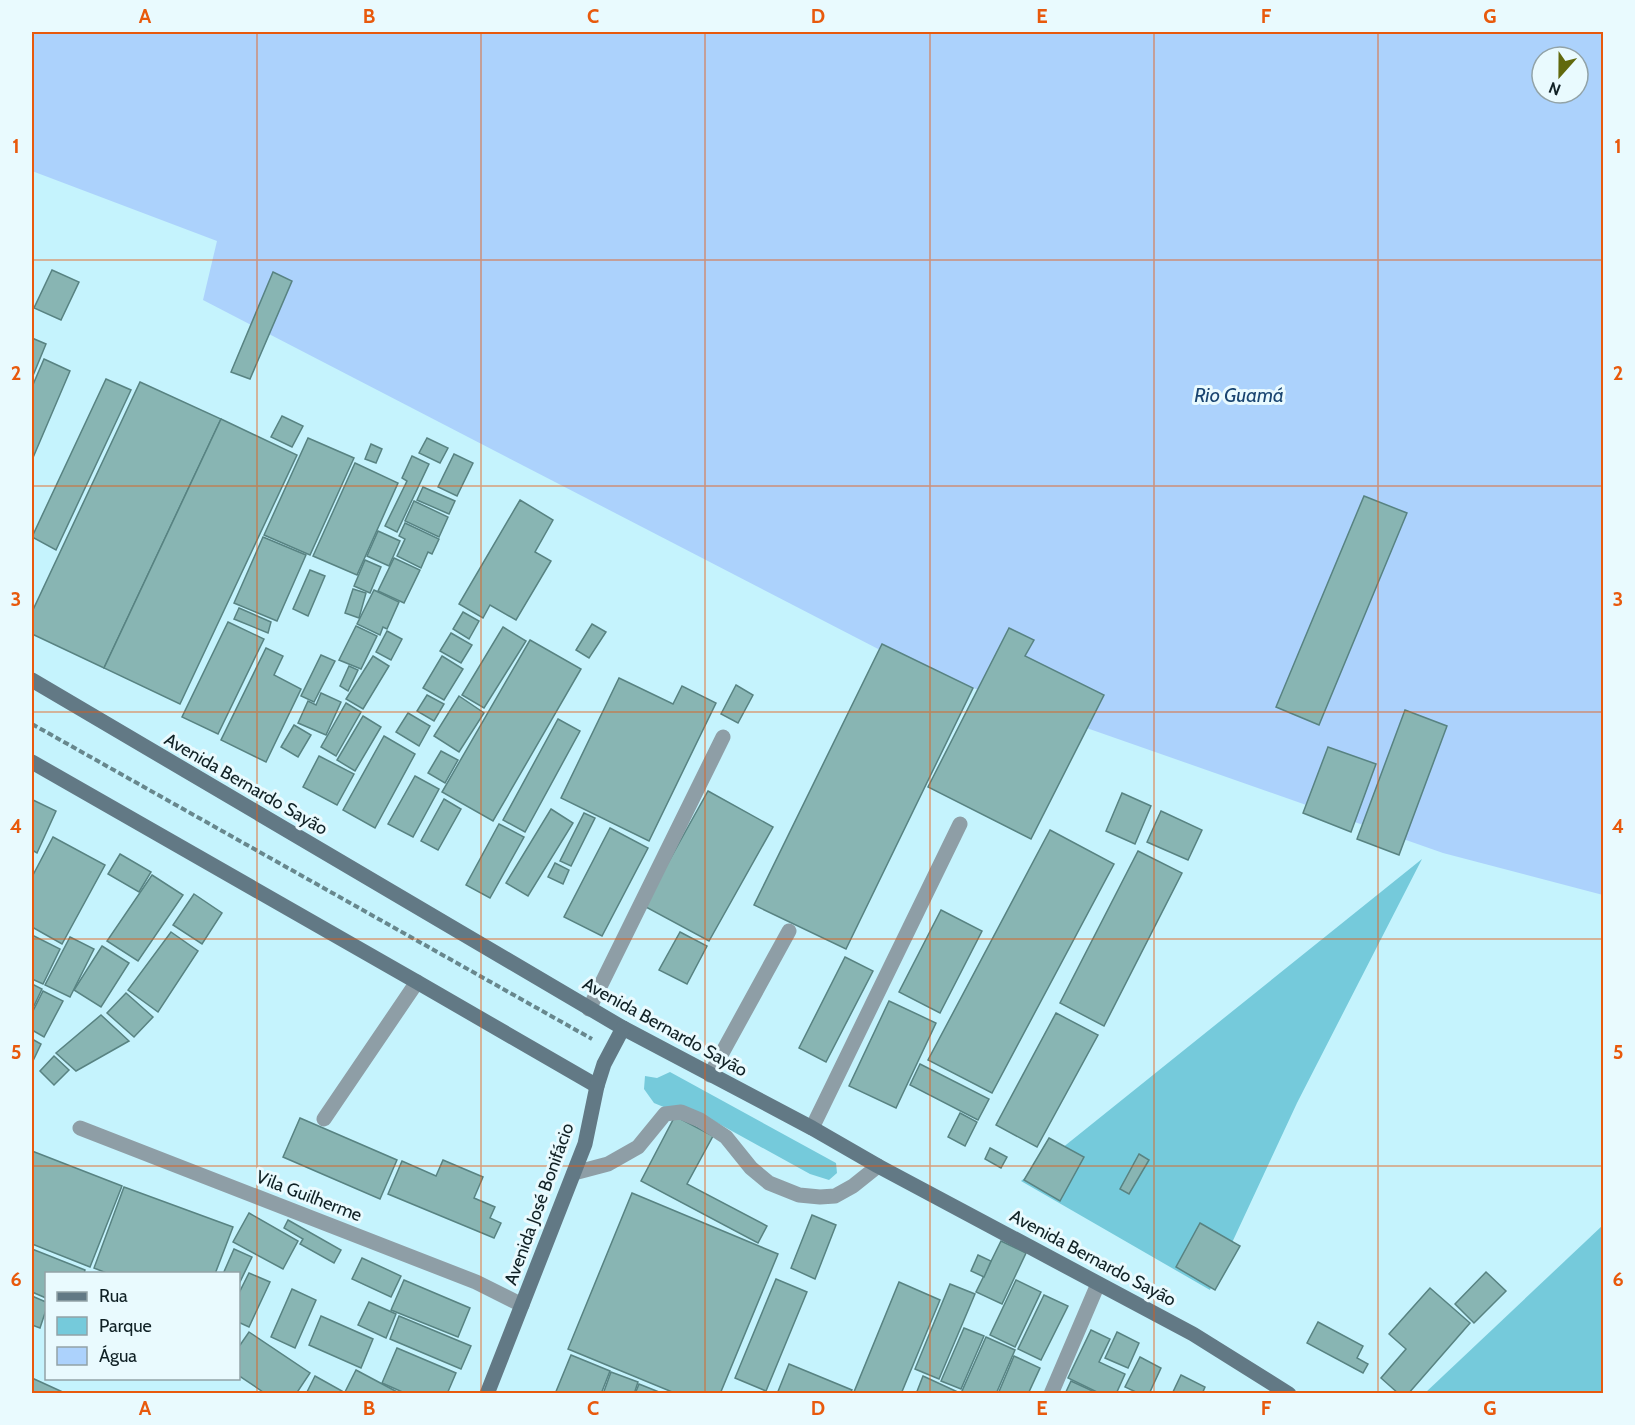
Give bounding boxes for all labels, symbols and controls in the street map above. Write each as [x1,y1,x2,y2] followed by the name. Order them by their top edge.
[139,4,152,28] text: A
[363,4,375,28] text: B
[587,4,599,28] text: C
[811,4,825,28] text: D
[1036,4,1048,28] text: E
[1261,4,1272,28] text: F
[1483,4,1497,28] text: G
[1530,45,1590,105] north arrow
[1546,78,1563,99] text: N
[12,134,20,158] text: 1
[1614,134,1622,158] text: 1
[11,361,21,385] text: 2
[1613,361,1623,385] text: 2
[1194,383,1284,407] water label: Rio Guamá
[11,587,21,611] text: 3
[1613,587,1623,611] text: 3
[160,728,332,840] street label: Avenida Bernardo Sayão
[10,814,22,838] text: 4
[1612,814,1624,838] text: 4
[579,973,751,1082] street label: Avenida Bernardo Sayão
[11,1040,21,1064] text: 5
[1613,1040,1623,1064] text: 5
[499,1120,579,1288] street label: Avenida José Bonifácio
[253,1166,365,1226] street label: Vila Guilherme
[1006,1205,1180,1311] street label: Avenida Bernardo Sayão
[10,1267,22,1291] text: 6
[1612,1267,1624,1291] text: 6
[45,1272,240,1380] legend
[99,1285,128,1307] text: Rua
[99,1315,152,1337] text: Parque
[99,1345,137,1367] text: Água
[139,1396,152,1420] text: A
[363,1396,375,1420] text: B
[587,1396,599,1420] text: C
[811,1396,825,1420] text: D
[1036,1396,1048,1420] text: E
[1261,1396,1272,1420] text: F
[1483,1396,1497,1420] text: G

